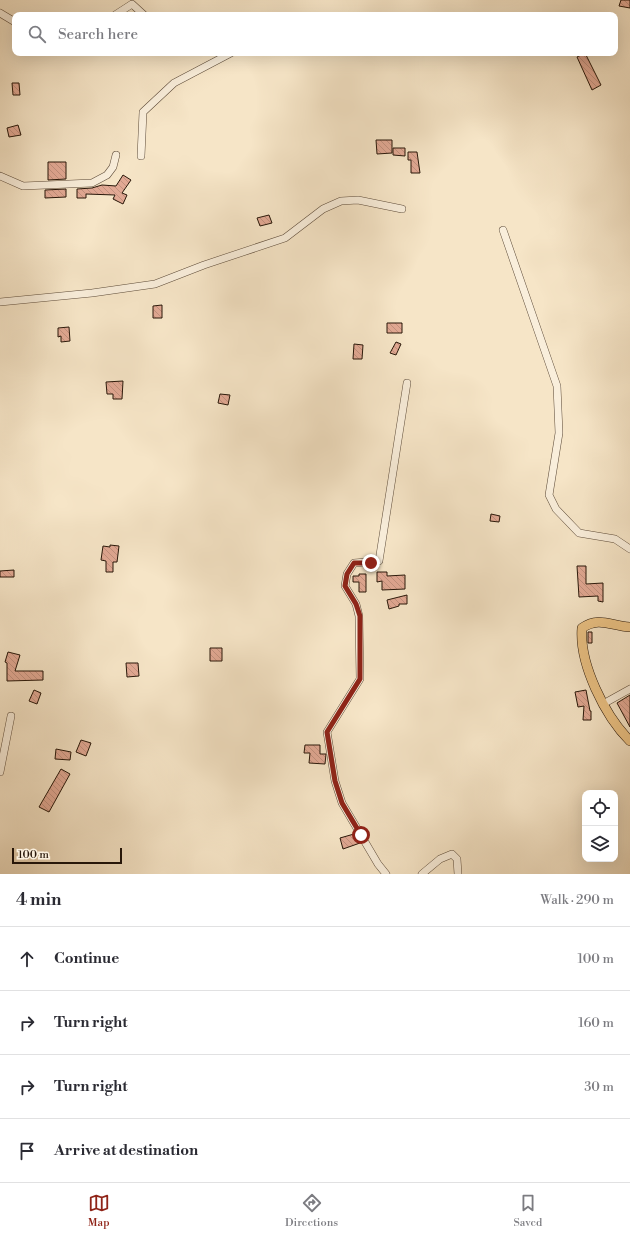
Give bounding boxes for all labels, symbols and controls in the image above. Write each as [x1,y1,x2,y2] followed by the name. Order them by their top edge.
[12,12,618,56] search box
[26,23,48,45] icon: search
[58,25,138,44] text: Search here
[362,554,380,572] route end
[582,790,618,862] map controls
[582,790,618,826] button: locate
[352,826,370,844] route start
[582,826,618,862] button: layers
[12,846,122,865] scale bar
[18,848,49,862] text: 100 m
[16,889,61,911] text: 4 min
[540,892,614,908] text: Walk · 290 m
[16,948,38,970] icon: ahead
[54,949,119,968] text: Continue
[578,951,614,967] text: 100 m
[16,1012,38,1034] icon: right
[54,1013,128,1032] text: Turn right
[578,1015,614,1031] text: 160 m
[16,1076,38,1098] icon: right
[54,1077,128,1096] text: Turn right
[584,1079,614,1095] text: 30 m
[16,1140,38,1162] icon: arrive
[54,1141,198,1160] text: Arrive at destination
[88,1192,110,1230] tab: Map
[285,1192,338,1230] tab: Directions
[513,1192,542,1230] tab: Saved

